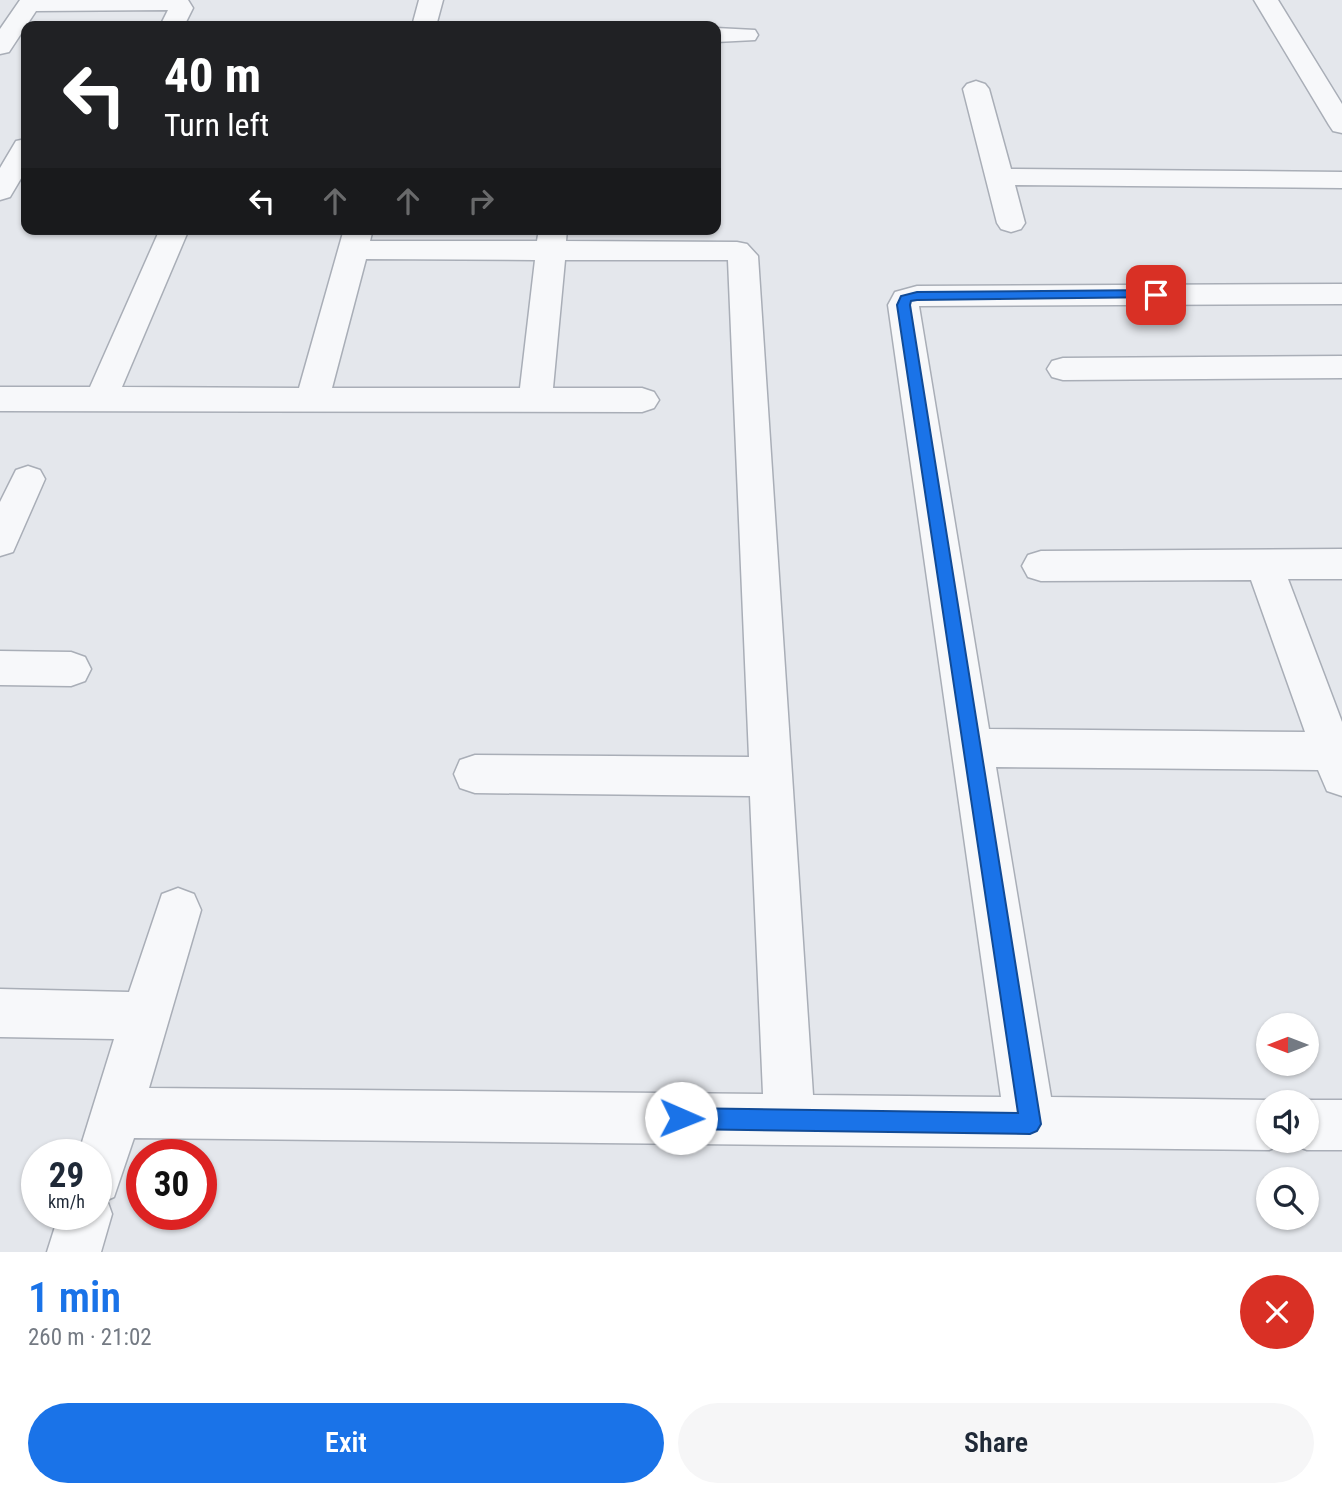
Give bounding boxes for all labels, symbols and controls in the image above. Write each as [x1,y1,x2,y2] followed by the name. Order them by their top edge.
[164,47,261,104] text: 40 m
[49,49,140,140] icon: left
[164,106,269,144] text: Turn left
[243,182,281,220] icon: left
[316,182,354,220] icon: ahead
[389,182,427,220] icon: ahead
[462,182,500,220] icon: right
[1126,265,1186,325] pin
[1137,276,1175,314] icon: arrive
[1256,1013,1320,1076] north arrow
[1256,1013,1319,1230] map controls
[644,1081,718,1155] position arrow
[1256,1090,1319,1153] button: sound
[126,1139,217,1230] speed limit sign: 30
[49,1155,84,1196] text: 29
[1256,1167,1319,1230] button: search
[48,1191,85,1212] text: km/h
[28,1273,121,1322] text: 1 min
[1240,1275,1314,1349] button: close
[28,1324,152,1351] text: 260 m · 21:02
[28,1403,664,1483] button: Exit
[678,1403,1314,1483] button: Share

